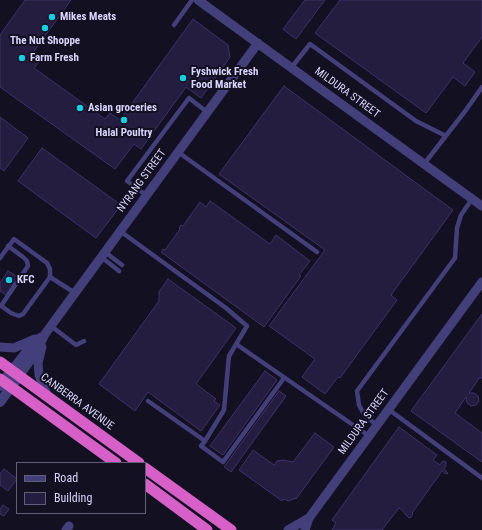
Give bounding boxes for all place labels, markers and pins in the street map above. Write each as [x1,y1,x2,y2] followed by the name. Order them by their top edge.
[60,10,116,24] place label: Mikes Meats
[47,12,57,22] marker: Mikes Meats
[40,23,50,33] marker: The Nut Shoppe
[10,34,80,48] place label: The Nut Shoppe
[30,51,79,65] place label: Farm Fresh
[17,53,27,63] marker: Farm Fresh
[191,65,258,91] place label: Fyshwick Fresh Food Market
[178,73,188,83] marker: Fyshwick Fresh Food Market
[88,101,157,115] place label: Asian groceries
[75,103,85,113] marker: Asian groceries
[119,115,129,125] marker: Halal Poultry
[95,126,153,140] place label: Halal Poultry
[17,273,35,287] place label: KFC
[4,275,14,285] marker: KFC

